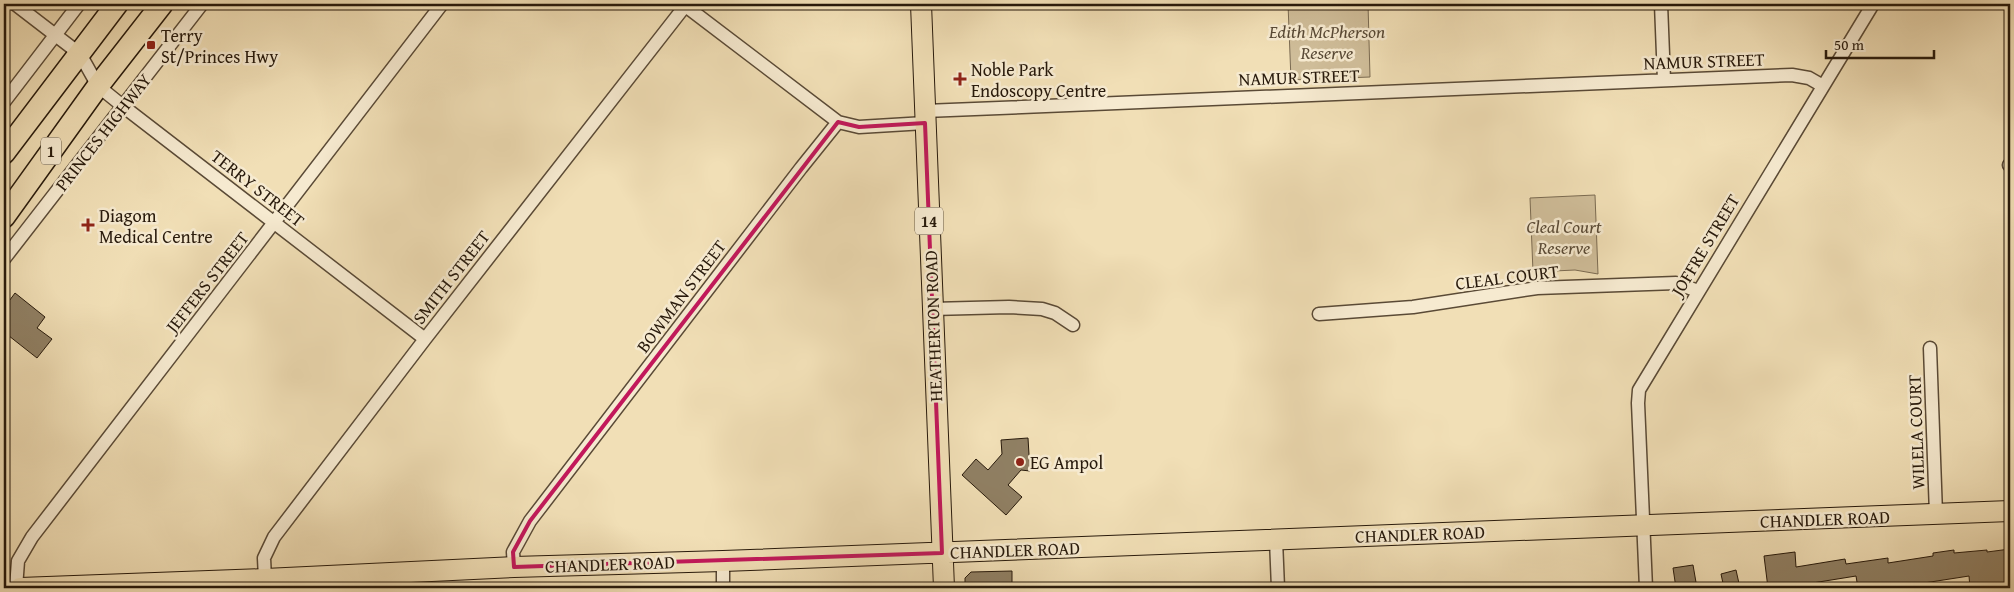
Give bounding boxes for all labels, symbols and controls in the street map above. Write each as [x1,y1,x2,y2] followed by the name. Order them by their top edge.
[1268,18,1385,66] park label: Edith McPherson Reserve
[161,22,278,70] place label: Terry St/Princes Hwy
[1826,28,1934,60] scale bar
[1834,34,1865,55] text: 50 m
[145,39,157,51] marker: Terry St/Princes Hwy
[1643,45,1765,77] street label: NAMUR STREET
[971,56,1106,104] place label: Noble Park Endoscopy Centre
[1238,61,1360,93] street label: NAMUR STREET
[48,67,158,197] street label: PRINCES HIGHWAY
[953,72,967,86] marker: Noble Park Endoscopy Centre
[41,138,61,164] road number: 1
[205,143,311,233] street label: TERRY STREET
[1663,189,1746,303] street label: JOFFRE STREET
[99,202,213,250] place label: Diagom Medical Centre
[915,208,943,235] road number: 14
[1526,213,1602,261] park label: Cleal Court Reserve
[81,218,95,232] marker: Diagom Medical Centre
[406,224,496,330] street label: SMITH STREET
[158,226,255,340] street label: JEFFERS STREET
[629,234,733,358] street label: BOWMAN STREET
[917,250,949,402] street label: HEATHERTON ROAD
[1454,257,1560,297] street label: CLEAL COURT
[1901,374,1931,490] street label: WILELA COURT
[1030,449,1103,476] place label: EG Ampol
[1014,456,1026,468] marker: EG Ampol
[1759,503,1891,535] street label: CHANDLER ROAD
[1354,518,1486,550] street label: CHANDLER ROAD
[949,534,1081,566] street label: CHANDLER ROAD
[544,548,676,580] street label: CHANDLER ROAD

